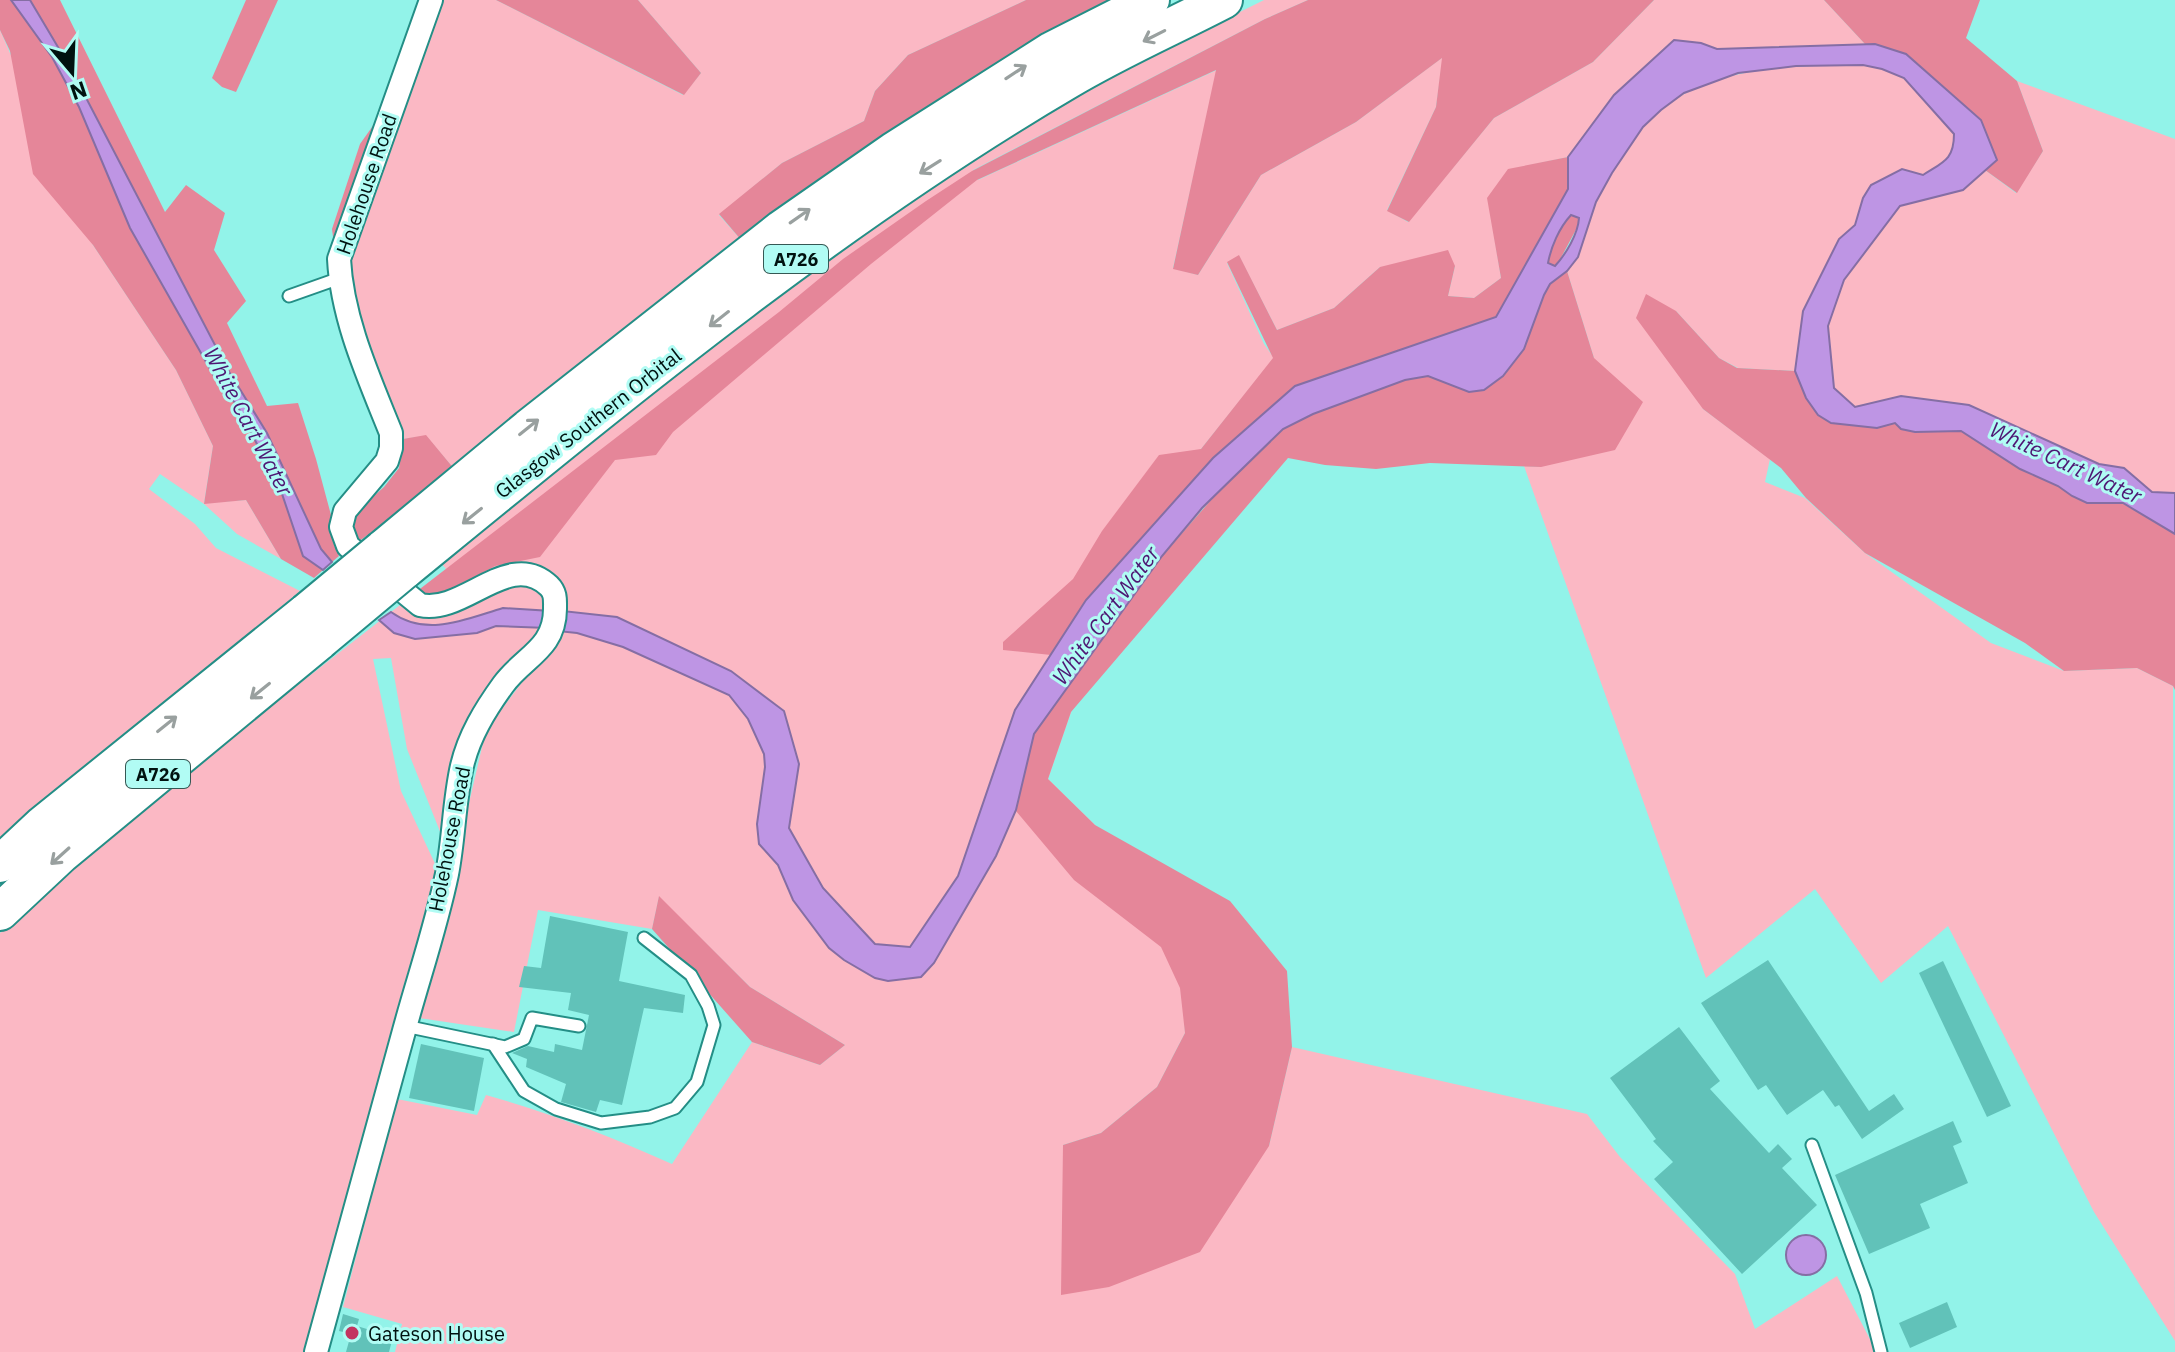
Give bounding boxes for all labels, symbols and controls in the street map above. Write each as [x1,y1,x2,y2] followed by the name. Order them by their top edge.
[1143,28,1167,44] one-way arrow
[32,32,112,112] north arrow
[1005,64,1027,81] one-way arrow
[66,75,91,108] text: N
[329,110,403,258] street label: Holehouse Road
[919,159,942,175] one-way arrow
[788,208,810,224] one-way arrow
[764,245,828,273] road number: A726
[709,310,730,327] one-way arrow
[198,342,301,501] water label: White Cart Water
[489,342,687,504] street label: Glasgow Southern Orbital
[1985,414,2148,510] water label: White Cart Water
[518,419,539,437] one-way arrow
[462,507,483,525] one-way arrow
[1045,539,1166,690] water label: White Cart Water
[250,682,271,699] one-way arrow
[156,715,177,733] one-way arrow
[126,760,190,788] road number: A726
[422,764,476,914] street label: Holehouse Road
[50,847,70,865] one-way arrow
[368,1320,505,1347] place label: Gateson House
[343,1324,361,1342] marker: Gateson House

